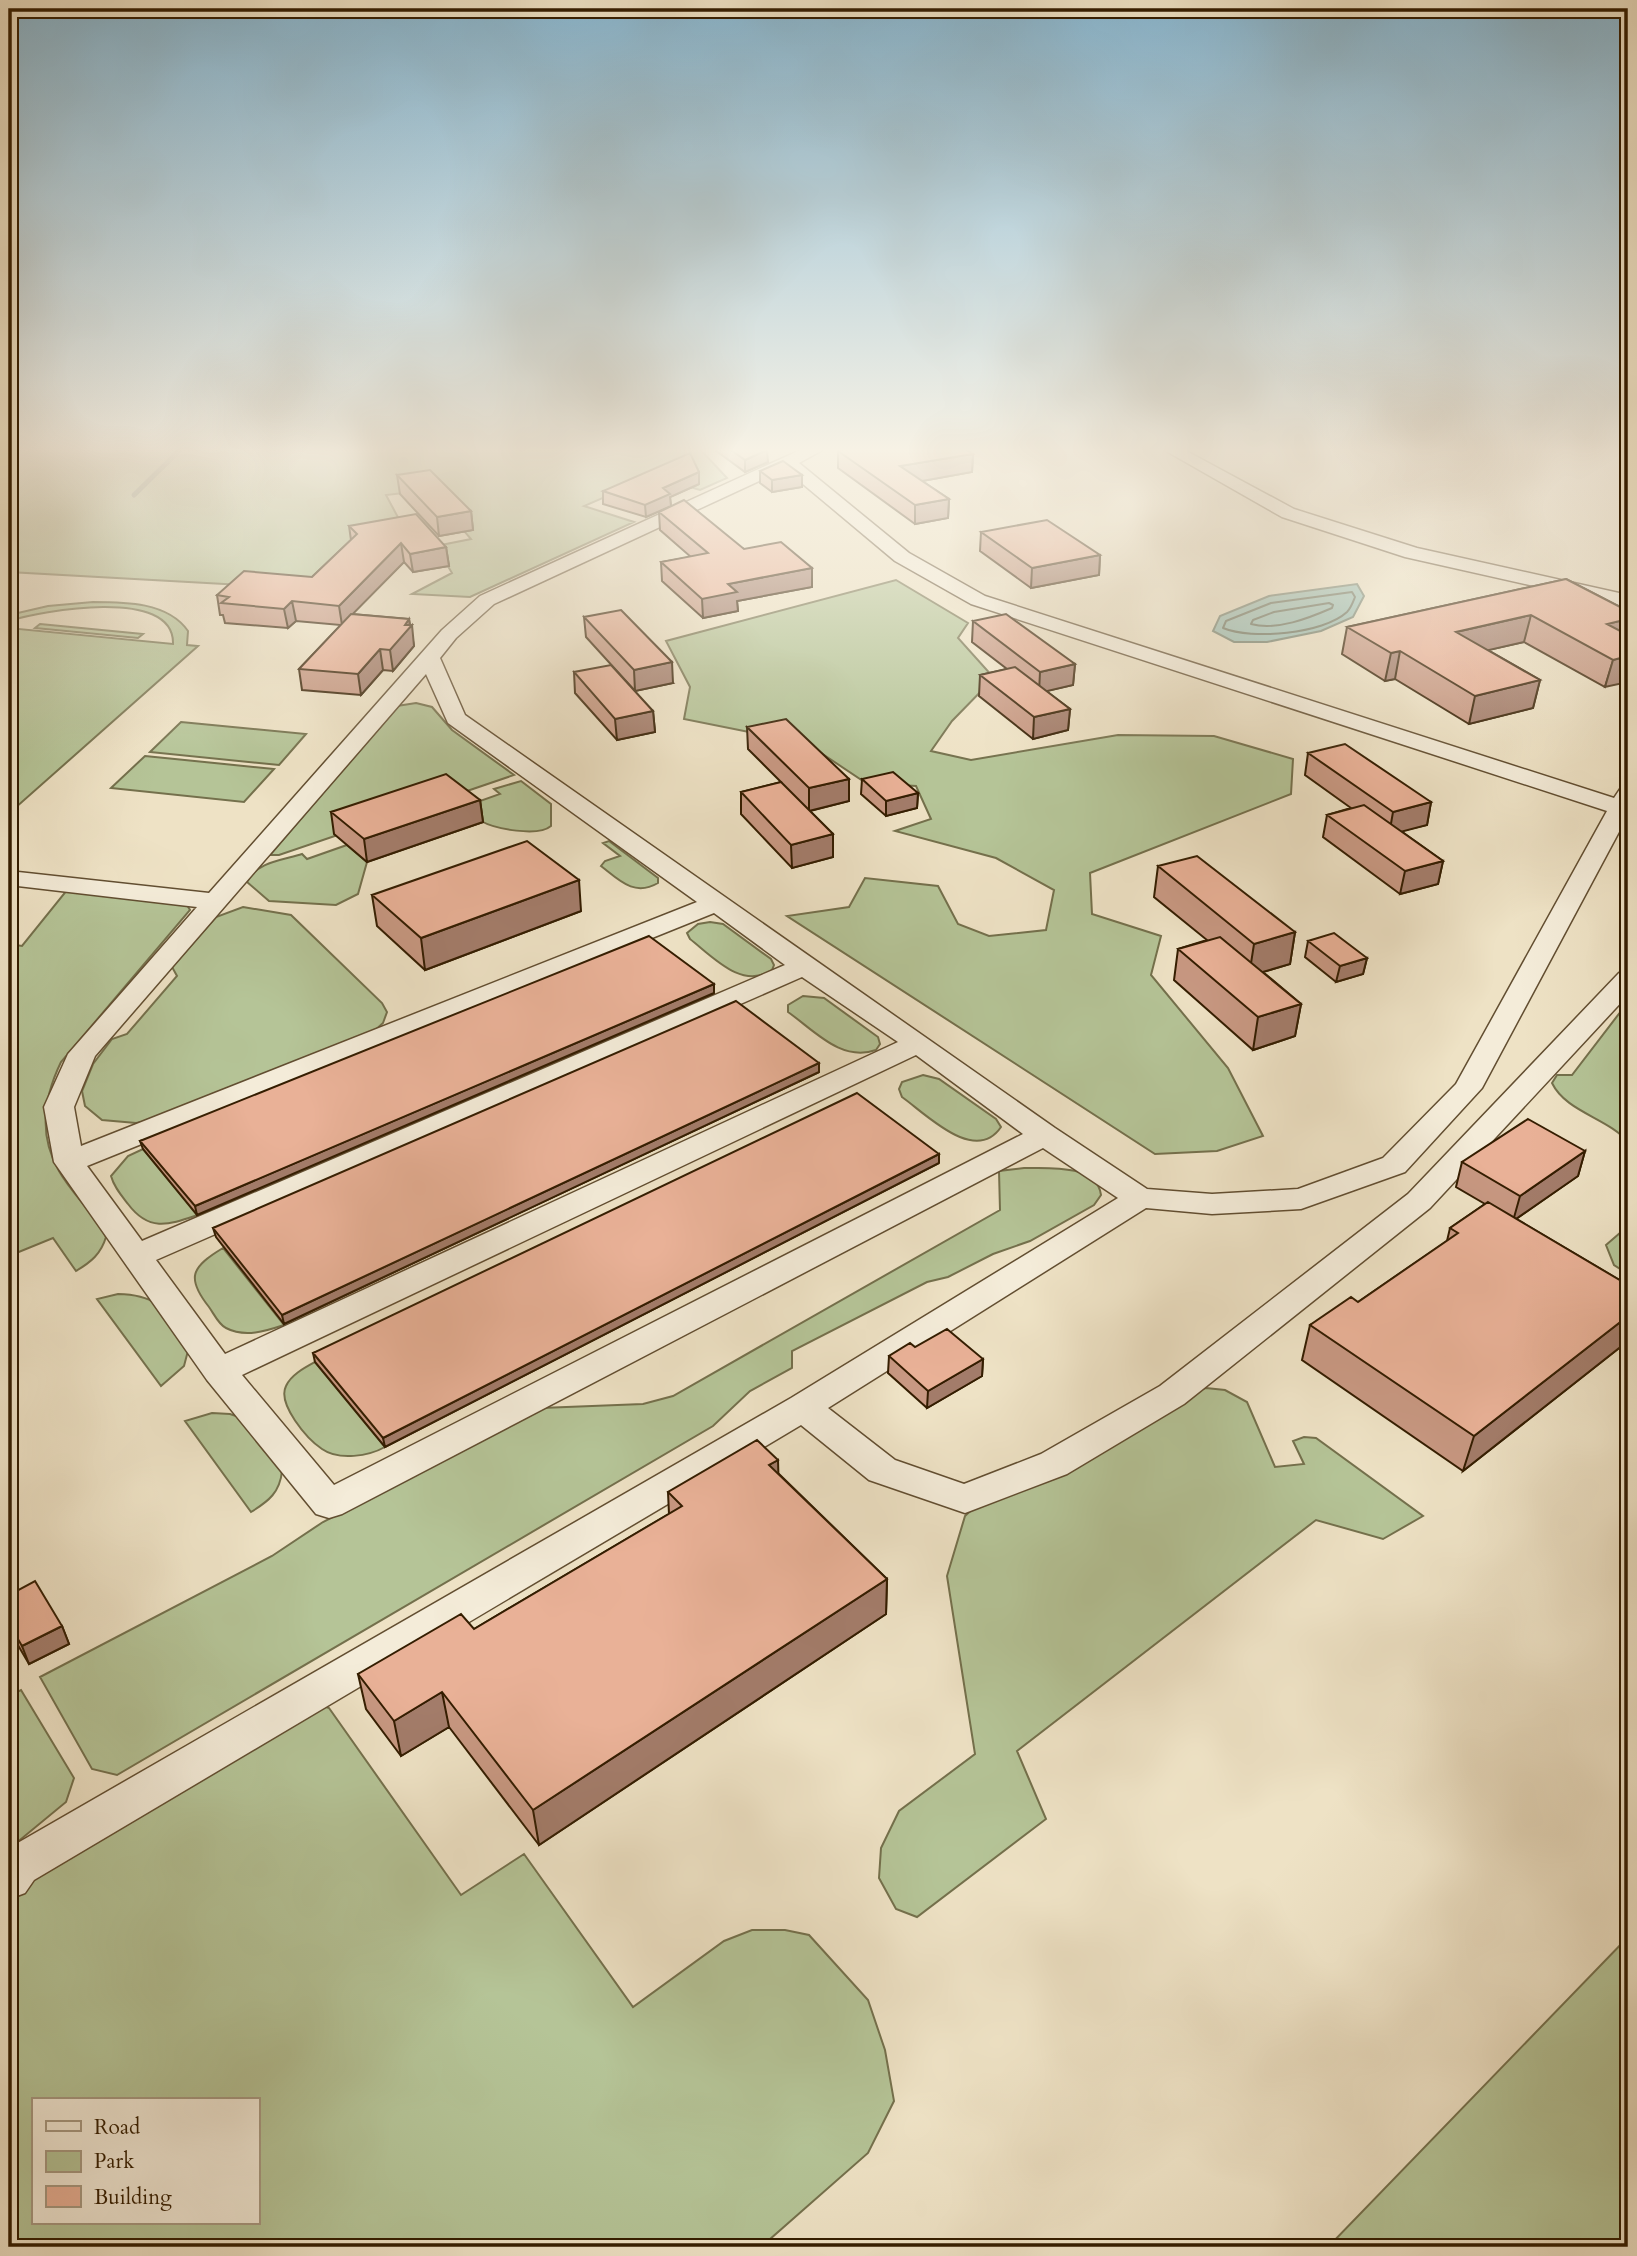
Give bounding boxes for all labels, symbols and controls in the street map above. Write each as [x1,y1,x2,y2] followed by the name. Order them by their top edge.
[32,2098,259,2224] legend
[94,2113,140,2142] text: Road
[94,2147,135,2176] text: Park
[94,2183,172,2212] text: Building

